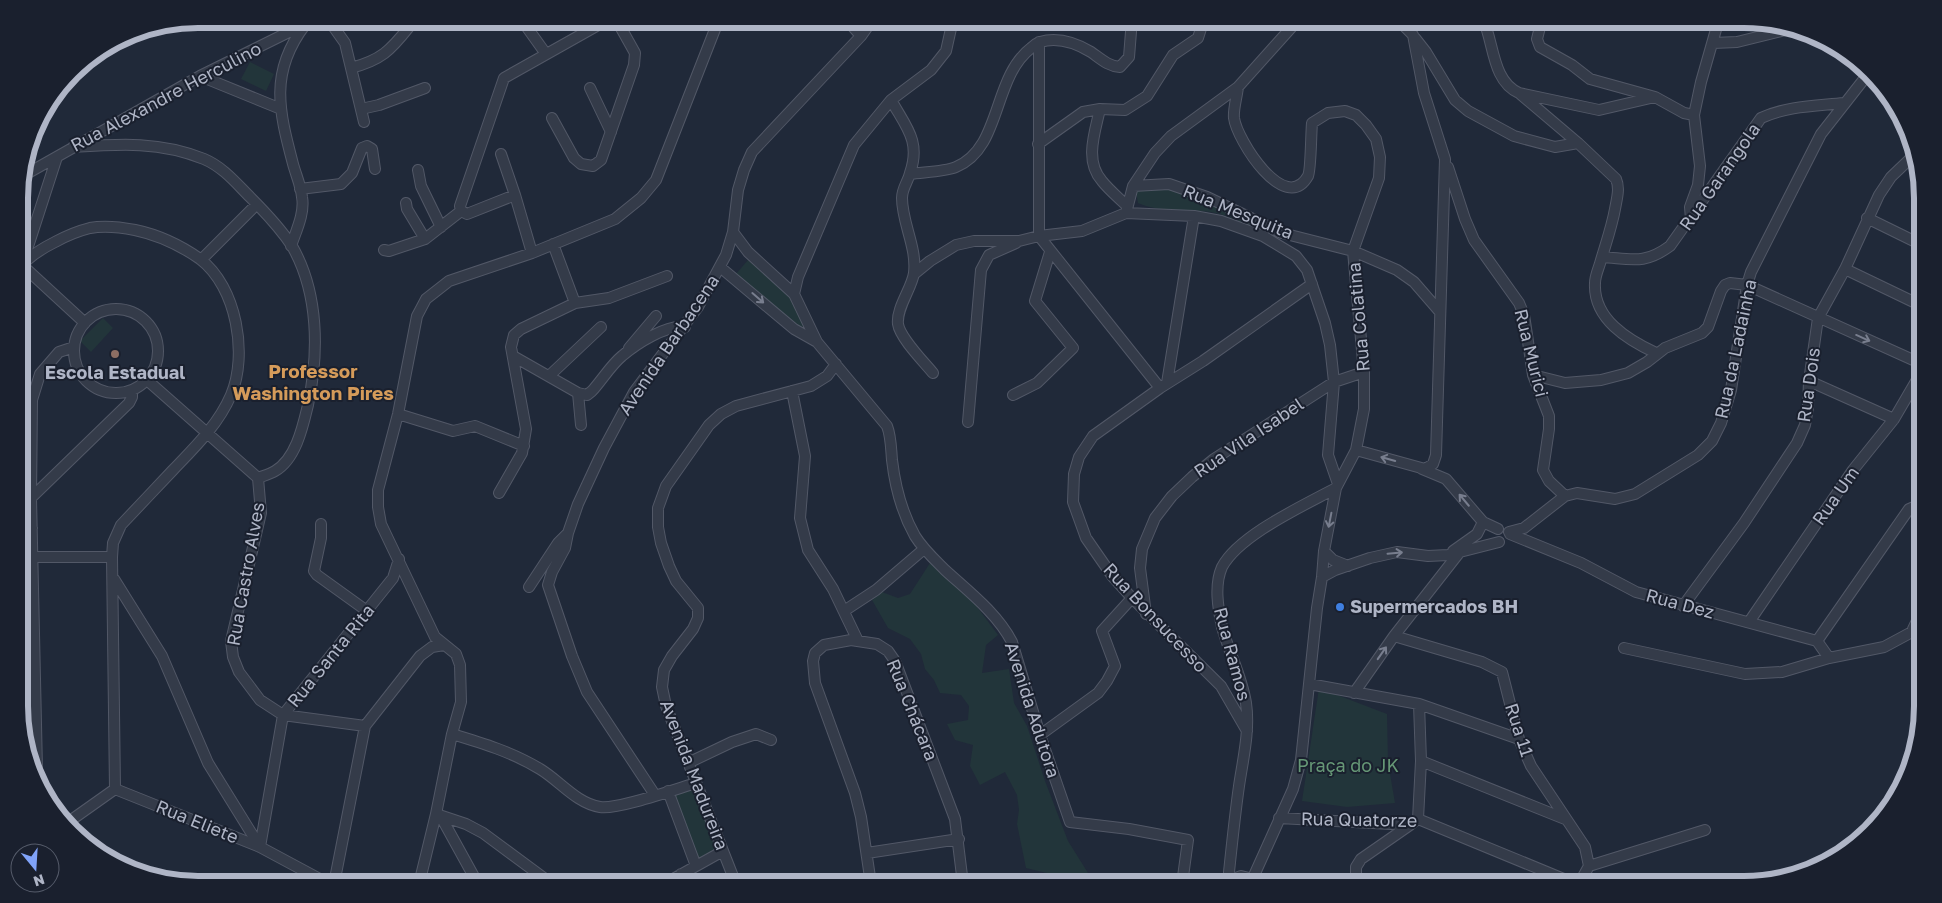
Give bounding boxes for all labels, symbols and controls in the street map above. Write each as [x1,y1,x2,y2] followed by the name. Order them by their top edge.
[66,36,265,156] street label: Rua Alexandre Herculino
[1674,118,1764,234] street label: Rua Garangola
[1180,179,1297,243] street label: Rua Mesquita
[1342,262,1374,373] street label: Rua Colatina
[613,270,723,419] street label: Avenida Barbacena
[1709,277,1761,421] street label: Rua da Ladainha
[751,293,764,304] one-way arrow
[1510,306,1554,399] street label: Rua Murici
[1855,333,1870,343] one-way arrow
[1792,346,1824,424] street label: Rua Dois
[109,348,121,360] marker: Escola Estadual
[232,359,394,404] district label: Professor Washington Pires
[45,361,185,383] place label: Escola Estadual
[1189,392,1308,482] street label: Rua Vila Isabel
[1381,454,1397,464] one-way arrow
[1807,462,1863,529] street label: Rua Um
[1459,494,1470,507] one-way arrow
[222,500,268,647] street label: Rua Castro Alves
[1324,511,1334,527] one-way arrow
[1386,549,1402,558] one-way arrow
[1099,558,1212,677] street label: Rua Bonsucesso
[1644,583,1717,623] street label: Rua Dez
[1350,595,1518,617] place label: Supermercados BH
[282,599,379,711] street label: Rua Santa Rita
[1334,601,1346,613] marker: Supermercados BH
[1210,605,1256,703] street label: Rua Ramos
[1001,639,1065,780] street label: Avenida Adutora
[1377,646,1387,660] one-way arrow
[883,655,943,764] street label: Rua Chácara
[656,696,734,853] street label: Avenida Madureira
[1501,700,1539,759] street label: Rua 11
[1297,754,1399,776] park label: Praça do JK
[153,795,242,848] street label: Rua Eliete
[1301,807,1417,831] street label: Rua Quatorze
[10,843,60,893] north arrow
[31,871,47,891] text: N

